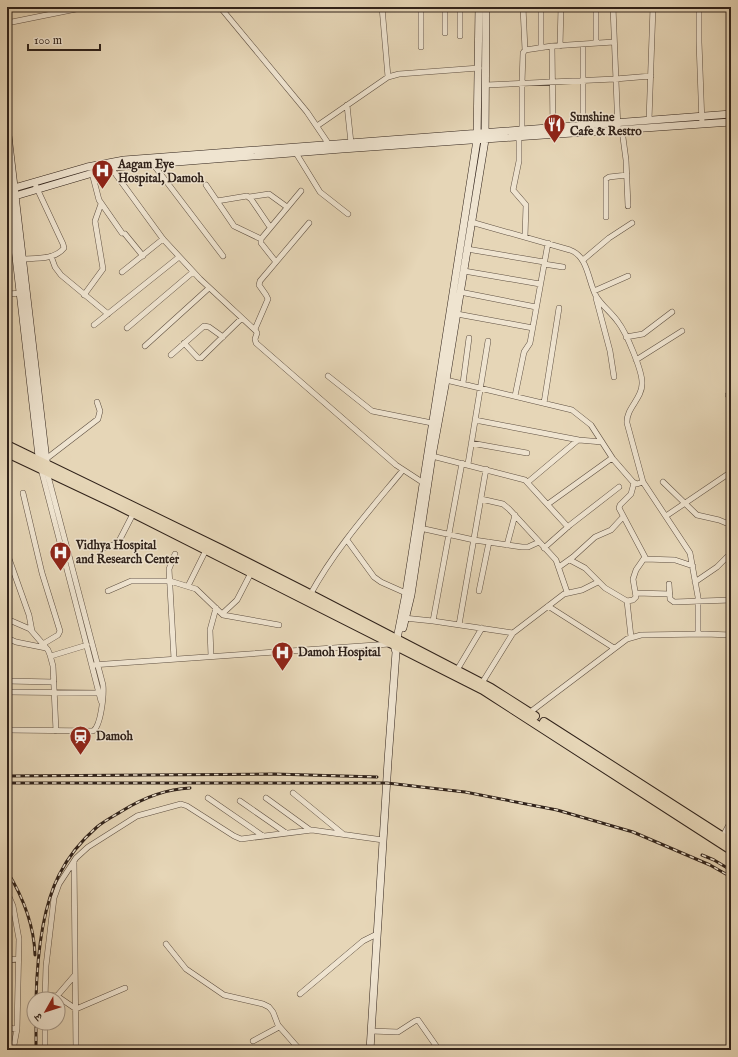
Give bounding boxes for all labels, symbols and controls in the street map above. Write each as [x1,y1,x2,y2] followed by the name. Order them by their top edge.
[28,26,100,52] scale bar
[34,33,62,48] text: 100 m
[570,110,642,139] place label: Sunshine Cafe & Restro
[542,111,568,144] restaurant icon: Sunshine Cafe & Restro
[117,157,204,187] place label: Aagam Eye Hospital, Damoh
[89,158,115,191] hospital icon: Aagam Eye Hospital, Damoh
[75,538,180,567] place label: Vidhya Hospital and Research Center
[47,539,73,572] hospital icon: Vidhya Hospital and Research Center
[270,639,296,672] hospital icon: Damoh Hospital
[298,645,381,661] place label: Damoh Hospital
[67,723,93,756] station icon: Damoh
[96,729,133,744] place label: Damoh
[26,991,66,1031] north arrow
[31,1009,47,1024] text: उ

